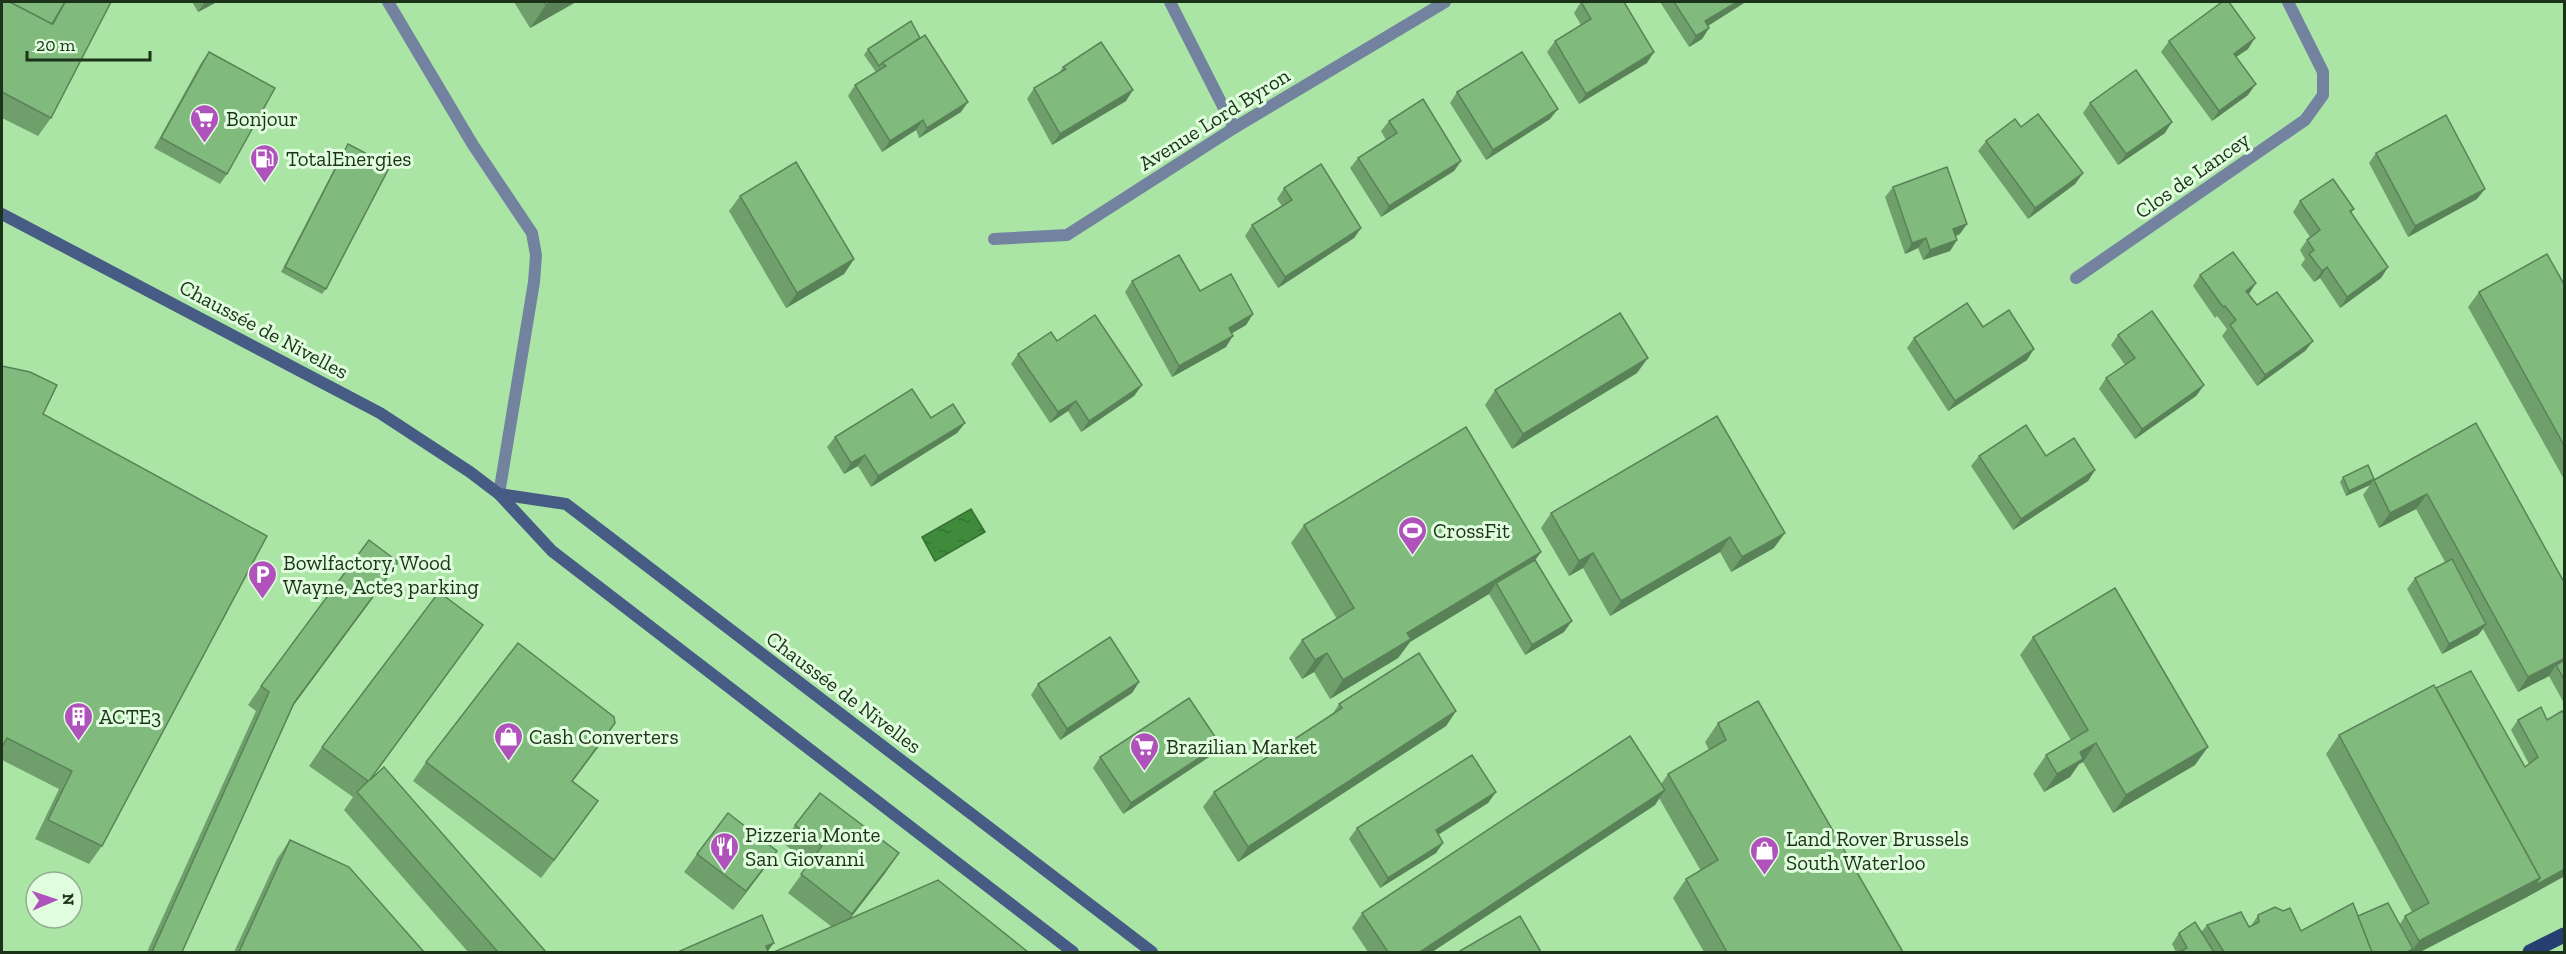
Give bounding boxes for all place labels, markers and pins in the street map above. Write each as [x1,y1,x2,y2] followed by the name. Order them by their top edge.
[189,102,221,144] supermarket icon: Bonjour
[226,106,298,132] place label: Bonjour
[249,142,281,184] fuel station icon: TotalEnergies
[286,146,412,171] place label: TotalEnergies
[1396,514,1428,556] sports icon: CrossFit
[1433,518,1510,543] place label: CrossFit
[283,550,479,599] place label: Bowlfactory, Wood Wayne, Acte3 parking
[246,558,278,600] parking icon: Bowlfactory, Wood Wayne, Acte3 parking
[62,700,94,742] building icon: ACTE3
[99,704,161,729] place label: ACTE3
[492,720,524,762] shop icon: Cash Converters
[529,724,679,749] place label: Cash Converters
[1129,730,1161,772] supermarket icon: Brazilian Market
[1166,734,1317,759] place label: Brazilian Market
[745,822,881,871] place label: Pizzeria Monte San Giovanni
[1786,826,1969,875] place label: Land Rover Brussels South Waterloo
[708,830,740,872] restaurant icon: Pizzeria Monte San Giovanni
[1749,834,1781,876] shop icon: Land Rover Brussels South Waterloo

